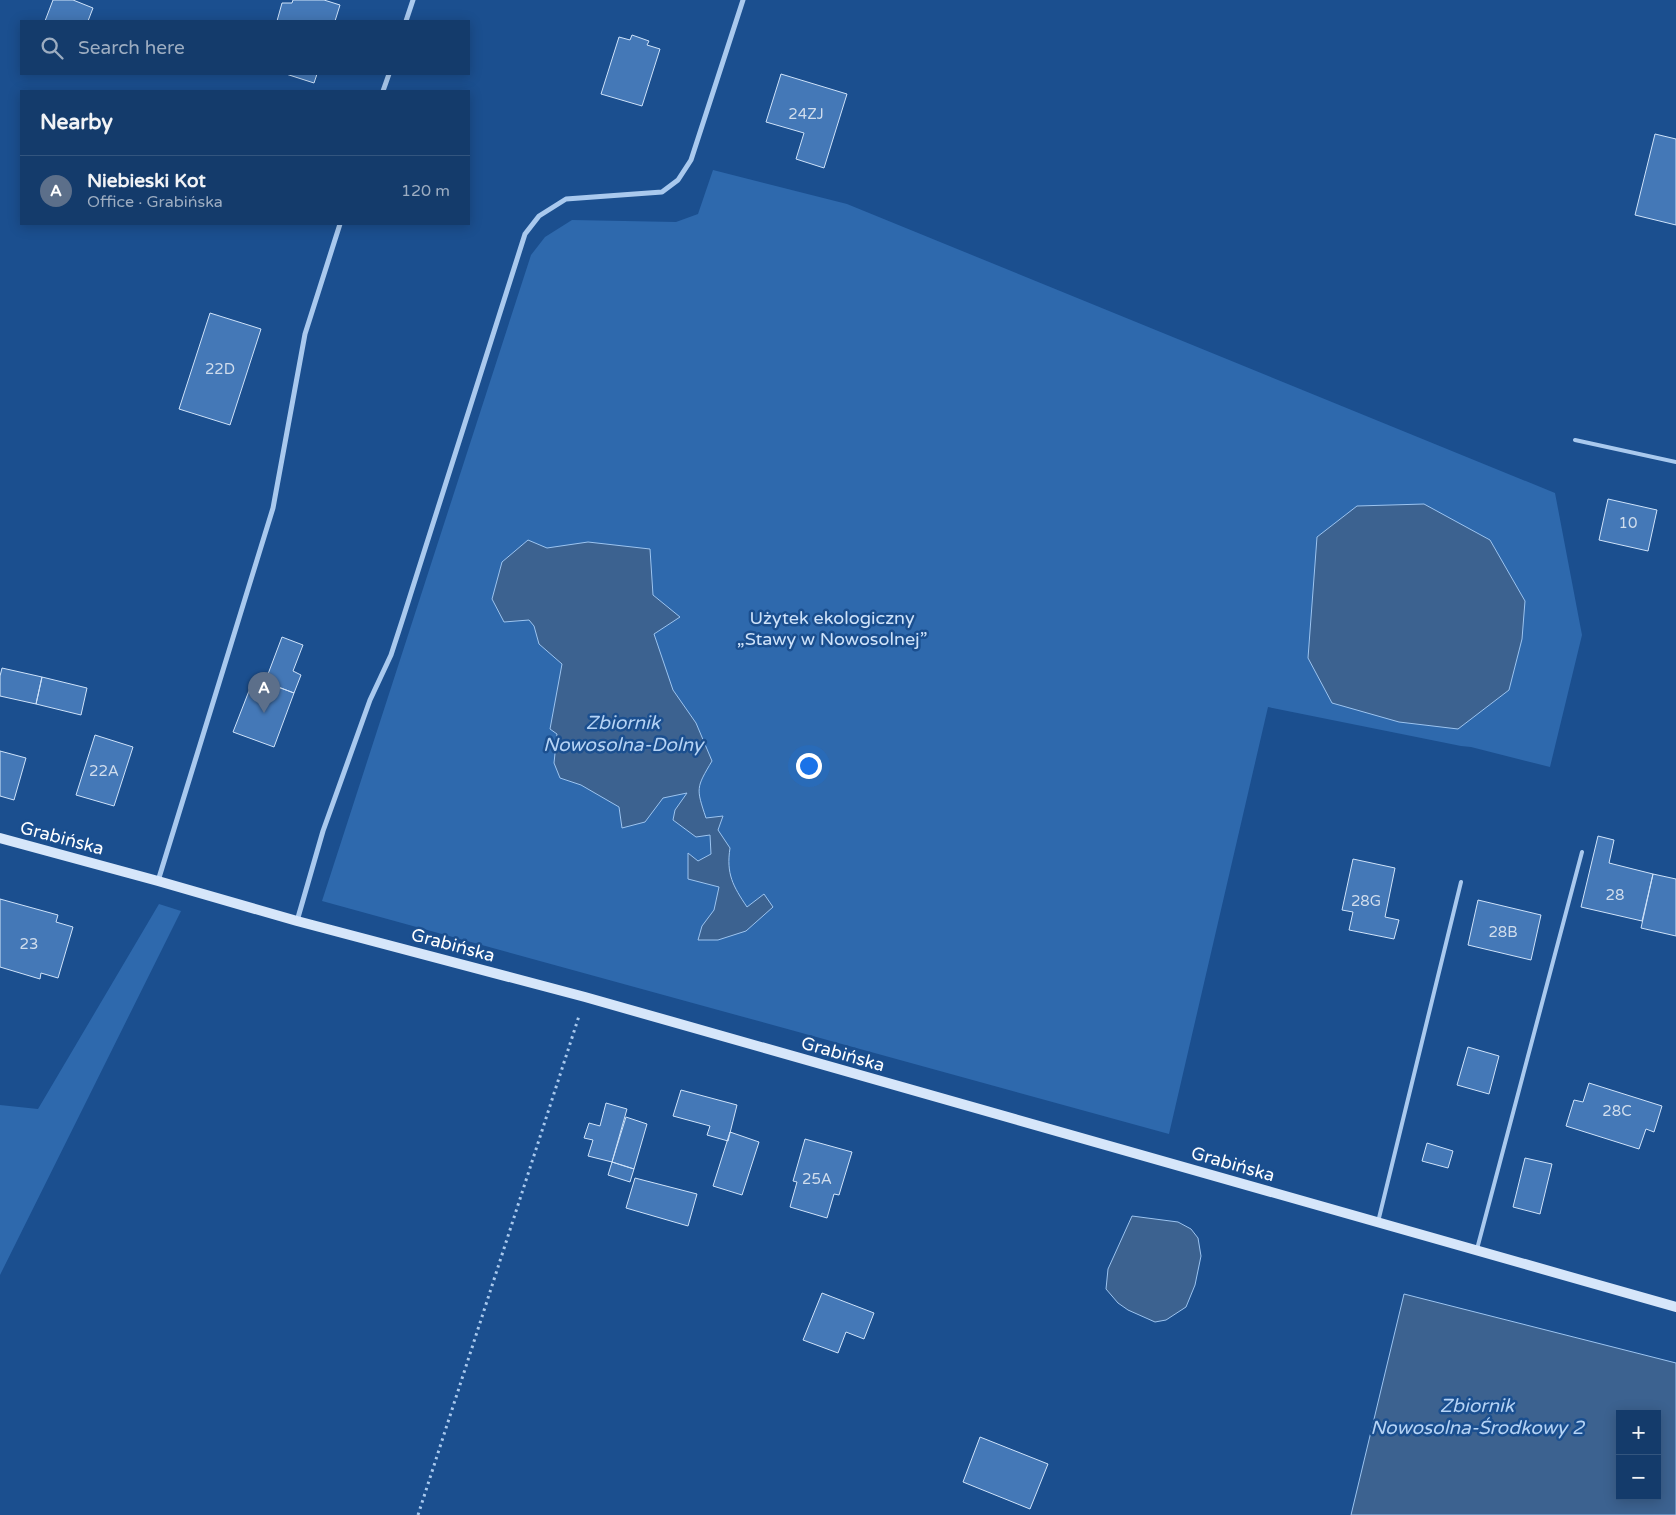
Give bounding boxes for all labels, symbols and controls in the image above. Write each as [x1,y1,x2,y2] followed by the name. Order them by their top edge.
[20,20,470,75] search box
[38,34,66,62] icon: search
[78,37,185,59] text: Search here
[788,105,824,123] house number: 24ZJ
[40,110,113,135] text: Nearby
[87,170,206,192] text: Niebieski Kot
[50,181,62,201] text: A
[401,181,450,201] text: 120 m
[87,192,223,212] text: Office · Grabińska
[205,360,235,378] house number: 22D
[1619,514,1637,532] house number: 10
[737,607,927,650] park label: Użytek ekologiczny „Stawy w Nowosolnej”
[248,672,280,713] pin: A
[543,712,706,756] water label: Zbiornik Nowosolna-Dolny
[796,753,822,779] your location
[89,762,119,780] house number: 22A
[18,816,106,860] street label: Grabińska
[1606,886,1624,904] house number: 28
[1351,892,1381,910] house number: 28G
[409,923,497,967] street label: Grabińska
[1488,923,1518,941] house number: 28B
[20,935,38,953] house number: 23
[799,1032,887,1076] street label: Grabińska
[1602,1102,1632,1120] house number: 28C
[1189,1142,1277,1186] street label: Grabińska
[802,1170,832,1188] house number: 25A
[1370,1395,1586,1439] water label: Zbiornik Nowosolna-Środkowy 2
[1616,1410,1661,1500] map controls
[1616,1410,1661,1455] button: +
[1616,1455,1661,1500] button: −

